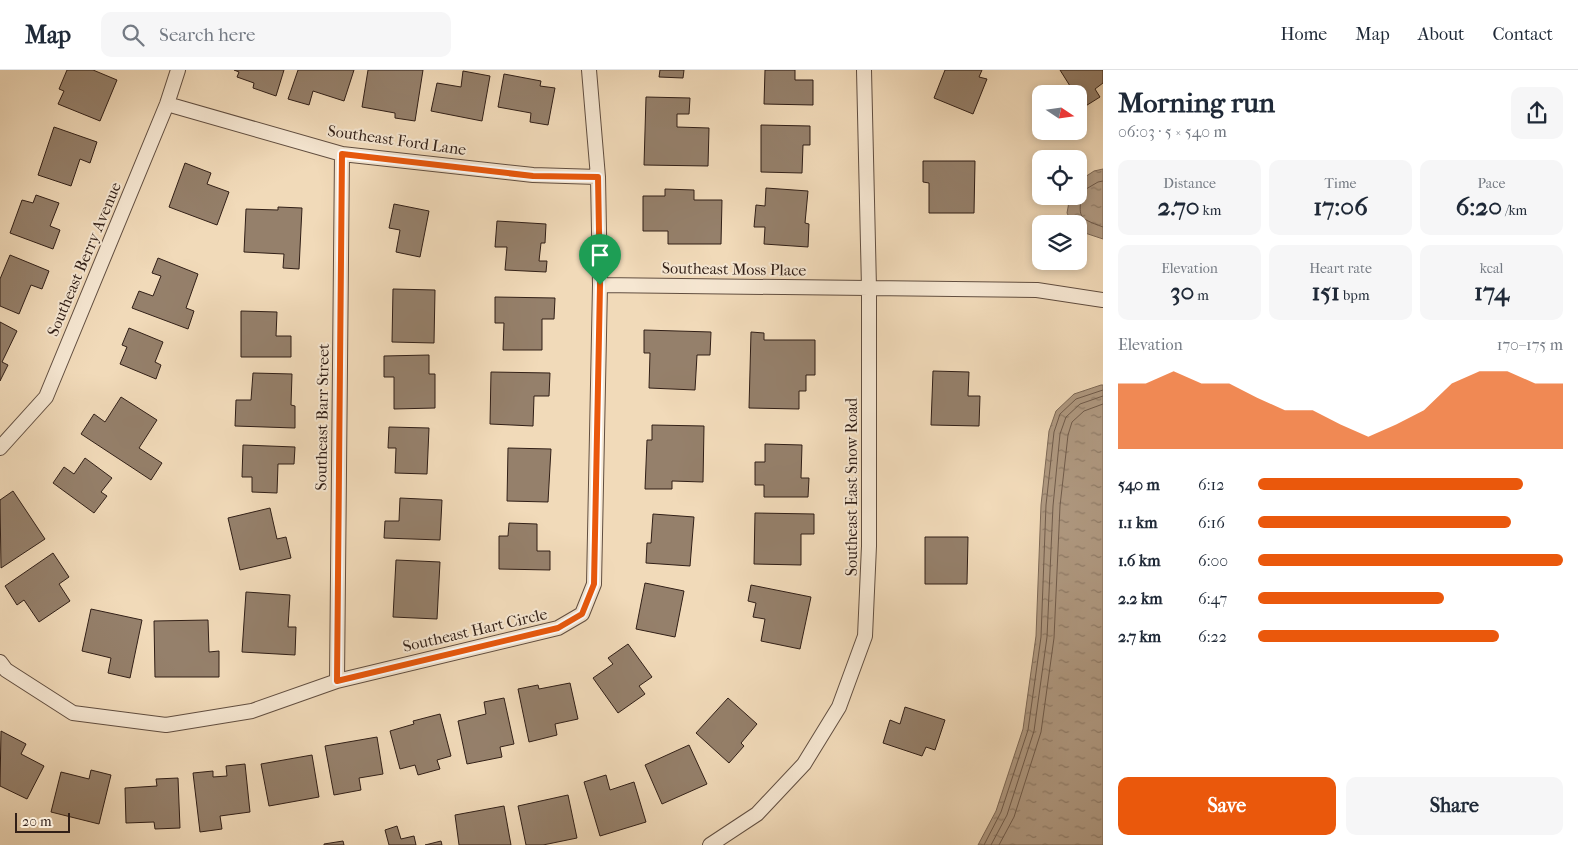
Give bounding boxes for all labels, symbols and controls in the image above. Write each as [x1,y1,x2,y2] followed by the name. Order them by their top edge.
[101,12,451,57] search box
[25,21,71,49] text: Map
[119,21,147,49] icon: search
[159,24,255,46] text: Search here
[1280,24,1327,45] text: Home
[1355,24,1390,45] text: Map
[1418,24,1464,45] text: About
[1492,24,1553,45] text: Contact
[1032,85,1088,140] north arrow
[1032,85,1087,270] map controls
[1118,86,1275,119] text: Morning run
[1511,87,1563,139] button: share
[327,121,468,159] street label: Southeast Ford Lane
[1118,122,1227,141] text: 06:03 · 5 × 540 m
[1032,150,1087,205] button: locate
[1163,175,1216,192] text: Distance
[1325,175,1356,192] text: Time
[1478,175,1505,192] text: Pace
[43,179,125,339] street label: Southeast Berry Avenue
[1158,192,1200,221] text: 2.70
[1313,192,1368,221] text: 17:06
[1456,192,1502,221] text: 6:20
[1200,202,1221,219] text: km
[1502,202,1527,219] text: /km
[1032,215,1087,270] button: layers
[579,234,621,285] pin
[586,241,614,269] icon: arrive
[662,258,806,280] street label: Southeast Moss Place
[1161,260,1218,277] text: Elevation
[1309,260,1372,277] text: Heart rate
[1480,260,1503,277] text: kcal
[1170,277,1194,306] text: 30
[1311,277,1340,306] text: 151
[1474,277,1509,306] text: 174
[1194,287,1209,304] text: m
[1340,287,1370,304] text: bpm
[1118,335,1183,354] text: Elevation
[1497,335,1563,354] text: 170–175 m
[311,343,333,491] street label: Southeast Barr Street
[842,397,861,576] street label: Southeast East Snow Road
[1118,475,1160,494] text: 540 m
[1198,475,1224,494] text: 6:12
[1118,513,1157,532] text: 1.1 km
[1198,513,1225,532] text: 6:16
[1118,551,1160,570] text: 1.6 km
[1198,551,1228,570] text: 6:00
[1118,589,1163,608] text: 2.2 km
[1198,589,1227,608] text: 6:47
[401,604,549,656] street label: Southeast Hart Circle
[1118,627,1161,646] text: 2.7 km
[1198,627,1227,646] text: 6:22
[1118,777,1336,835] button: Save
[1346,777,1563,835] button: Share
[15,810,70,833] scale bar
[22,813,52,830] text: 20 m

